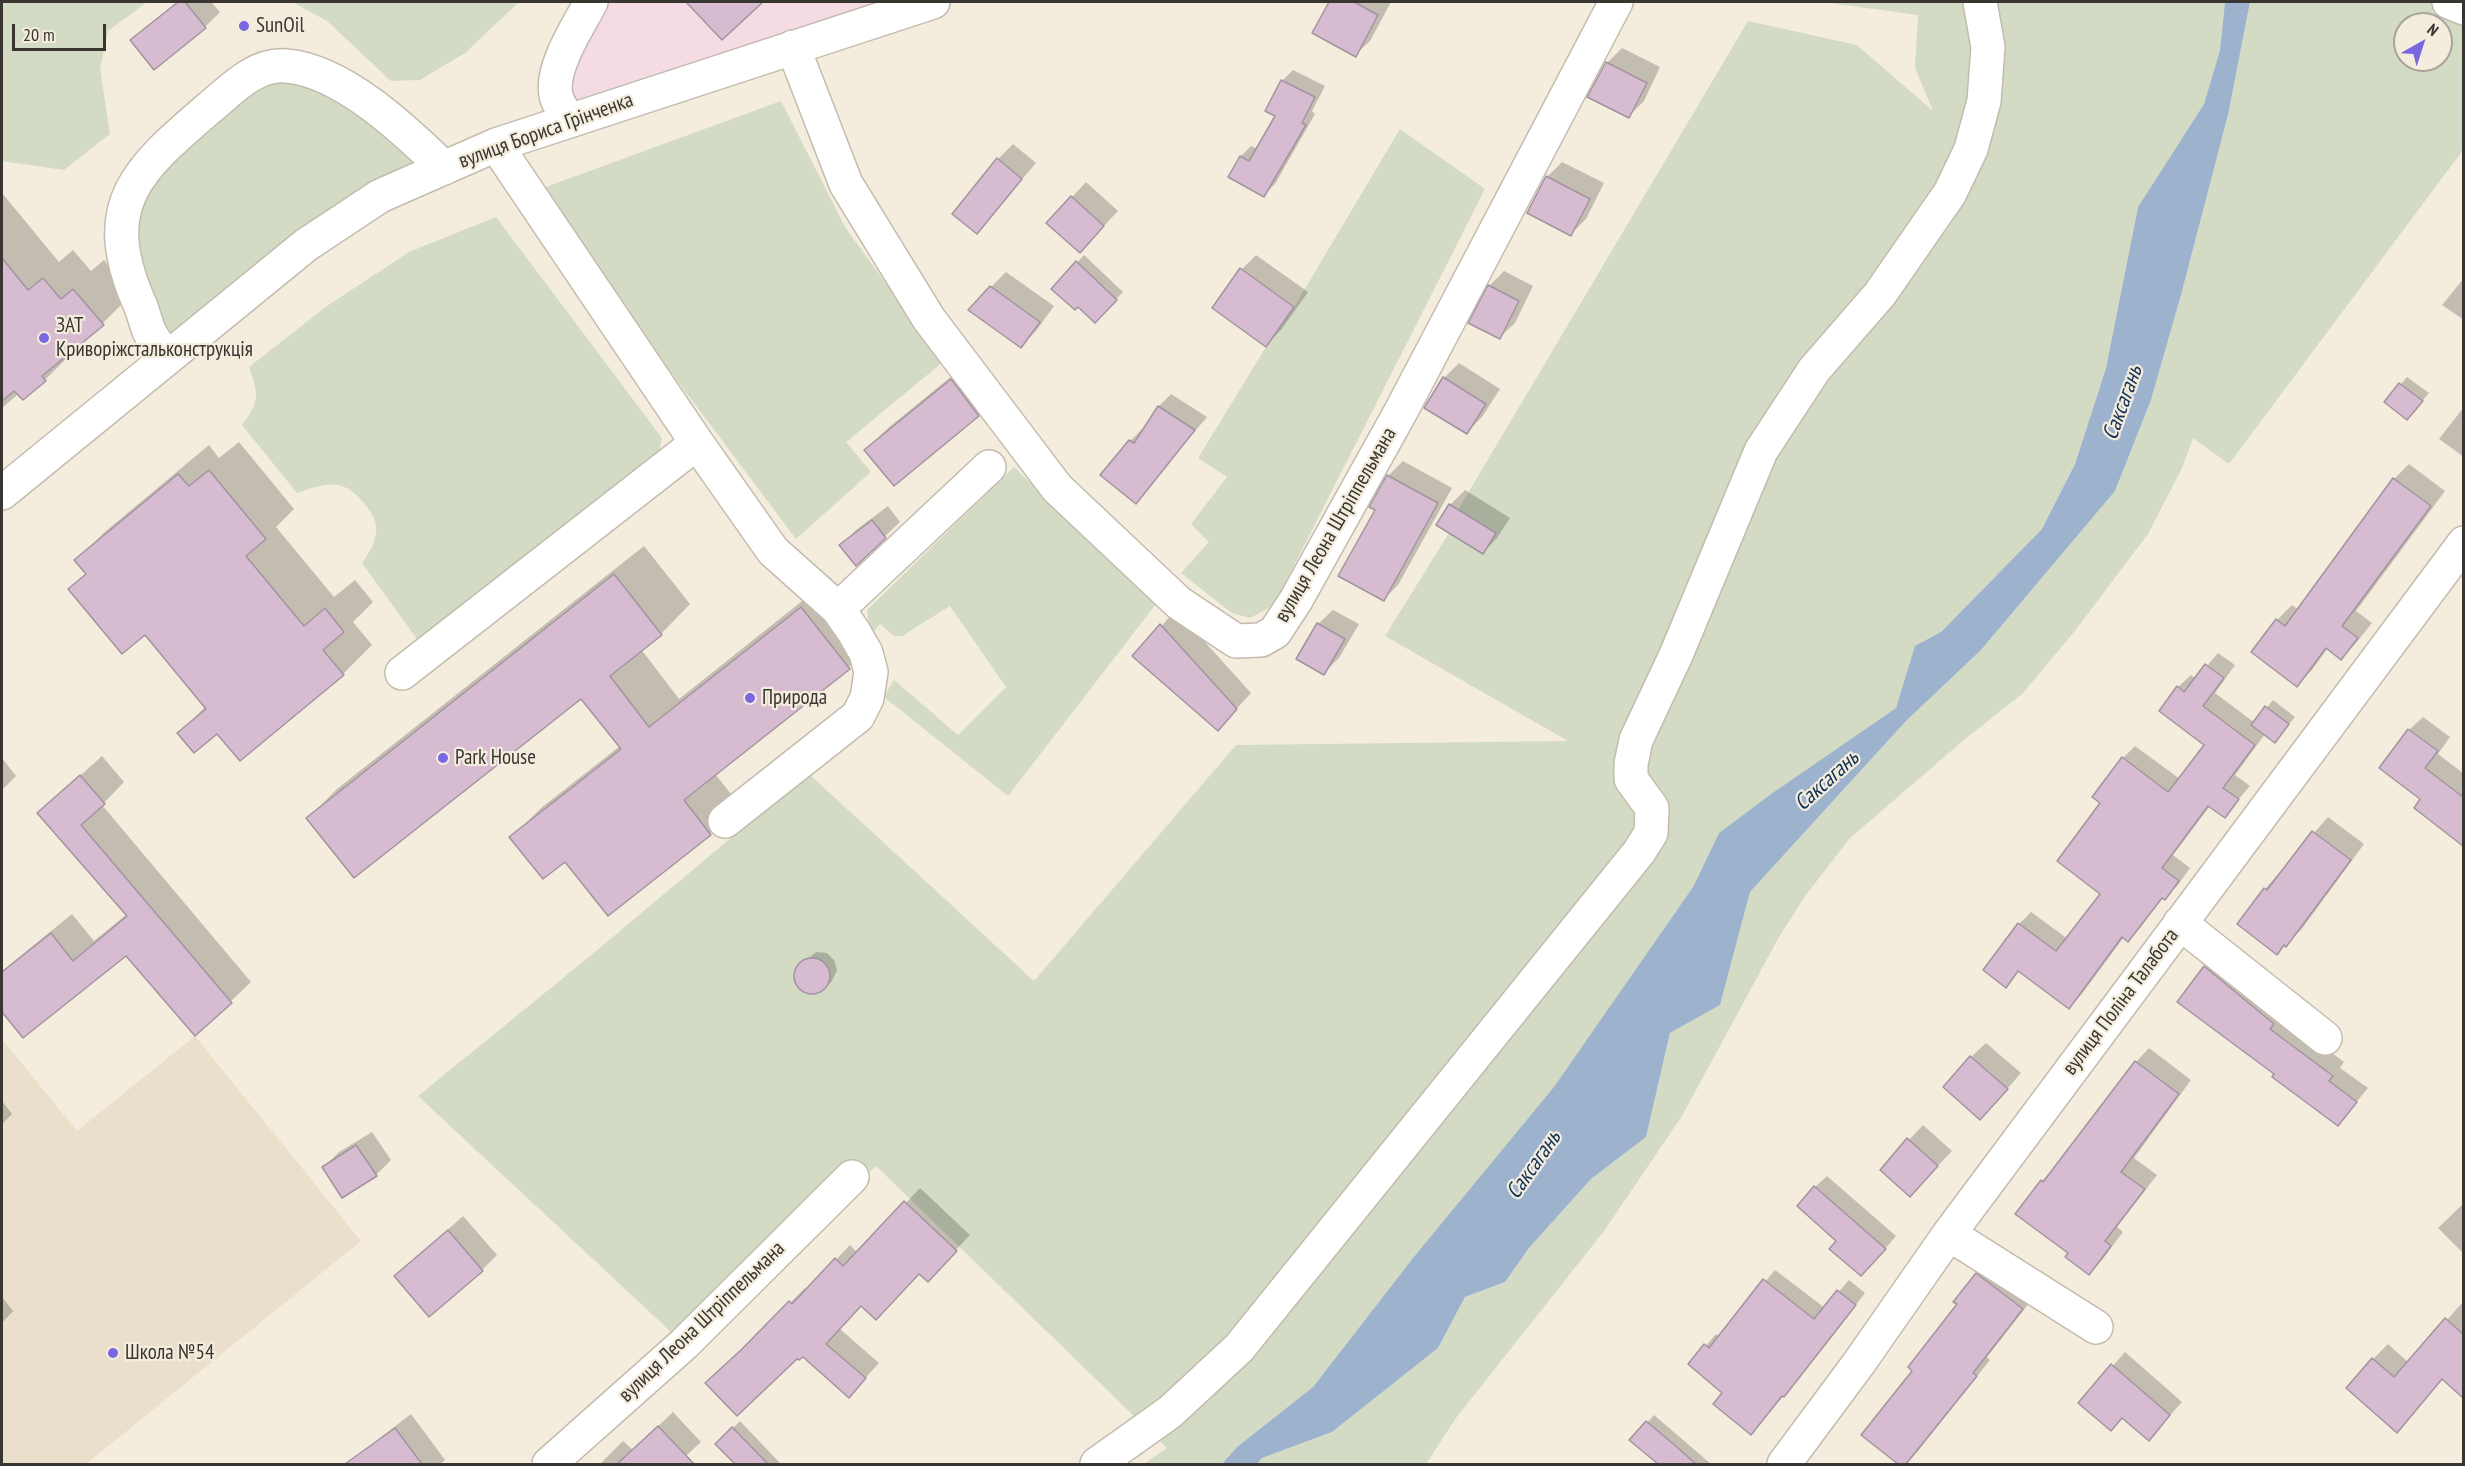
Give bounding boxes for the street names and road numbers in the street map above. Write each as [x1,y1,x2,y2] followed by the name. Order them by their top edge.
[455,88,637,174] street label: вулиця Бориса Грінченка
[1270,423,1402,627] street label: вулиця Леона Штріппельмана
[2058,924,2184,1080] street label: вулиця Поліна Талабота
[614,1236,790,1408] street label: вулиця Леона Штріппельмана

